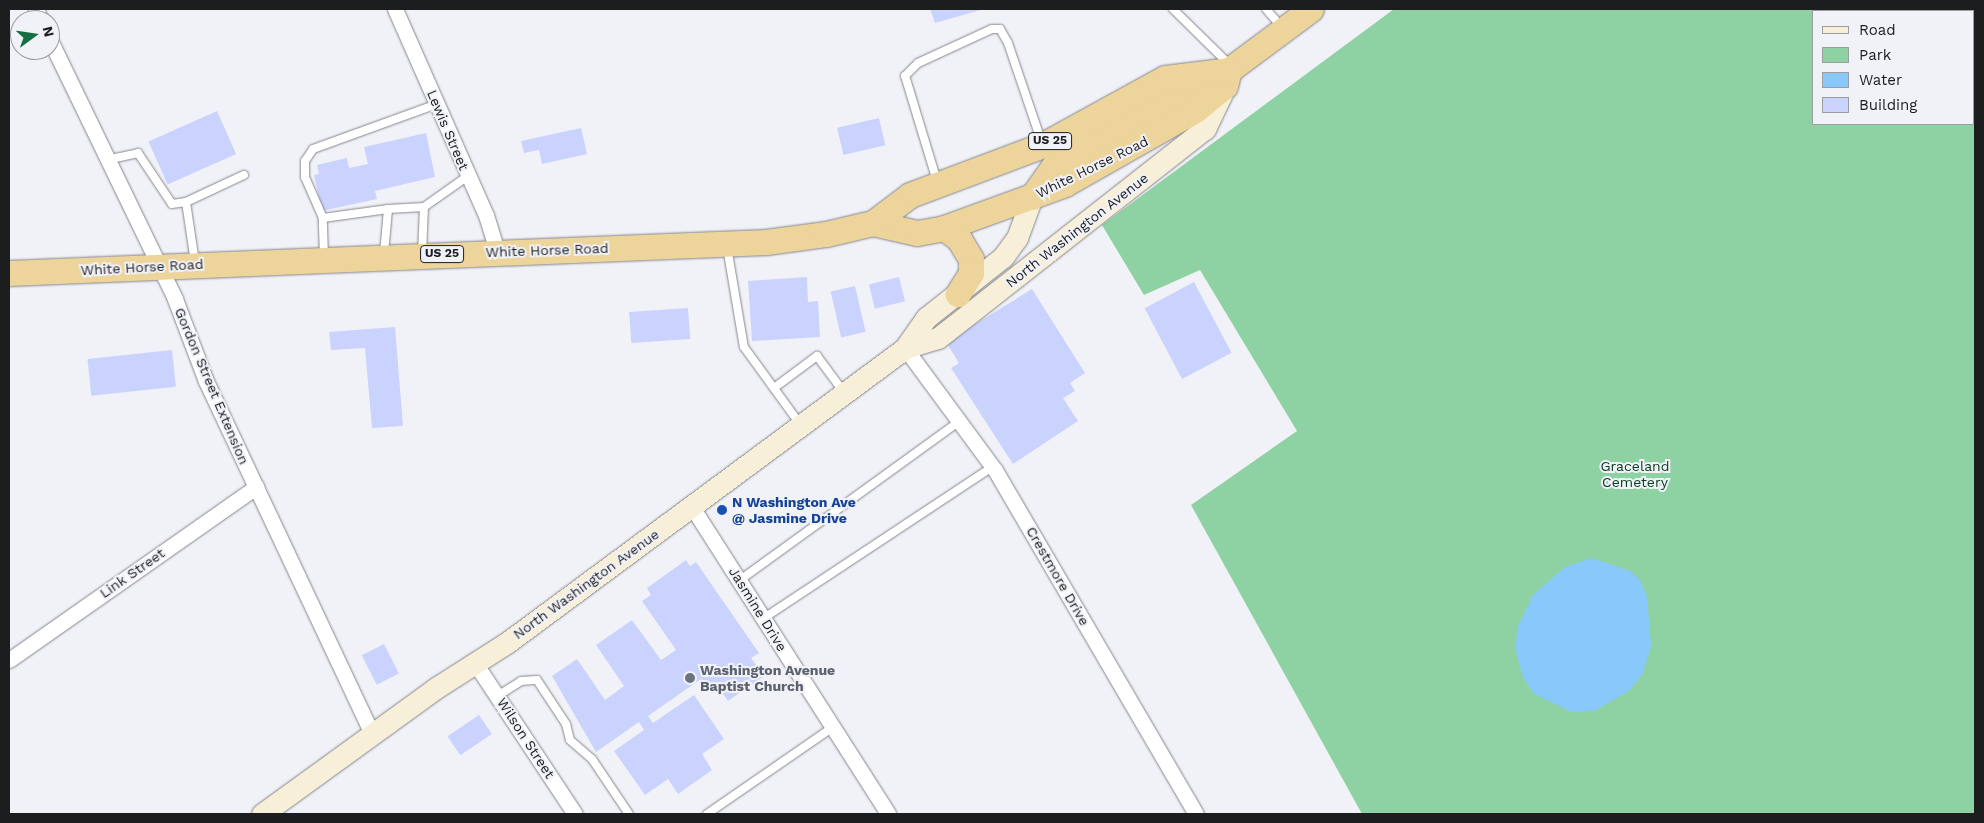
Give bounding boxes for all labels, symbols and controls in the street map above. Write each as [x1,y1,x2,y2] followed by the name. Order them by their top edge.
[10,10,60,60] north arrow
[1812,10,1974,125] legend
[1859,21,1896,39] text: Road
[40,25,58,39] text: N
[1859,46,1891,64] text: Park
[1859,71,1902,89] text: Water
[424,87,472,173] street label: Lewis Street
[1859,96,1917,114] text: Building
[1028,132,1072,150] road number: US 25
[1033,133,1151,201] street label: White Horse Road
[1002,169,1152,291] street label: North Washington Avenue
[485,239,609,261] street label: White Horse Road
[420,244,464,264] road number: US 25
[80,255,204,279] street label: White Horse Road
[171,305,253,467] street label: Gordon Street Extension
[1600,458,1670,491] park label: Graceland Cemetery
[732,494,856,526] place label: N Washington Ave @ Jasmine Drive
[716,504,728,516] marker: N Washington Ave @ Jasmine Drive
[1023,524,1093,628] street label: Crestmore Drive
[509,525,663,643] street label: North Washington Avenue
[96,544,168,602] street label: Link Street
[725,564,791,654] street label: Jasmine Drive
[700,662,836,694] place label: Washington Avenue Baptist Church
[684,672,696,684] marker: Washington Avenue Baptist Church
[494,695,558,781] street label: Wilson Street

